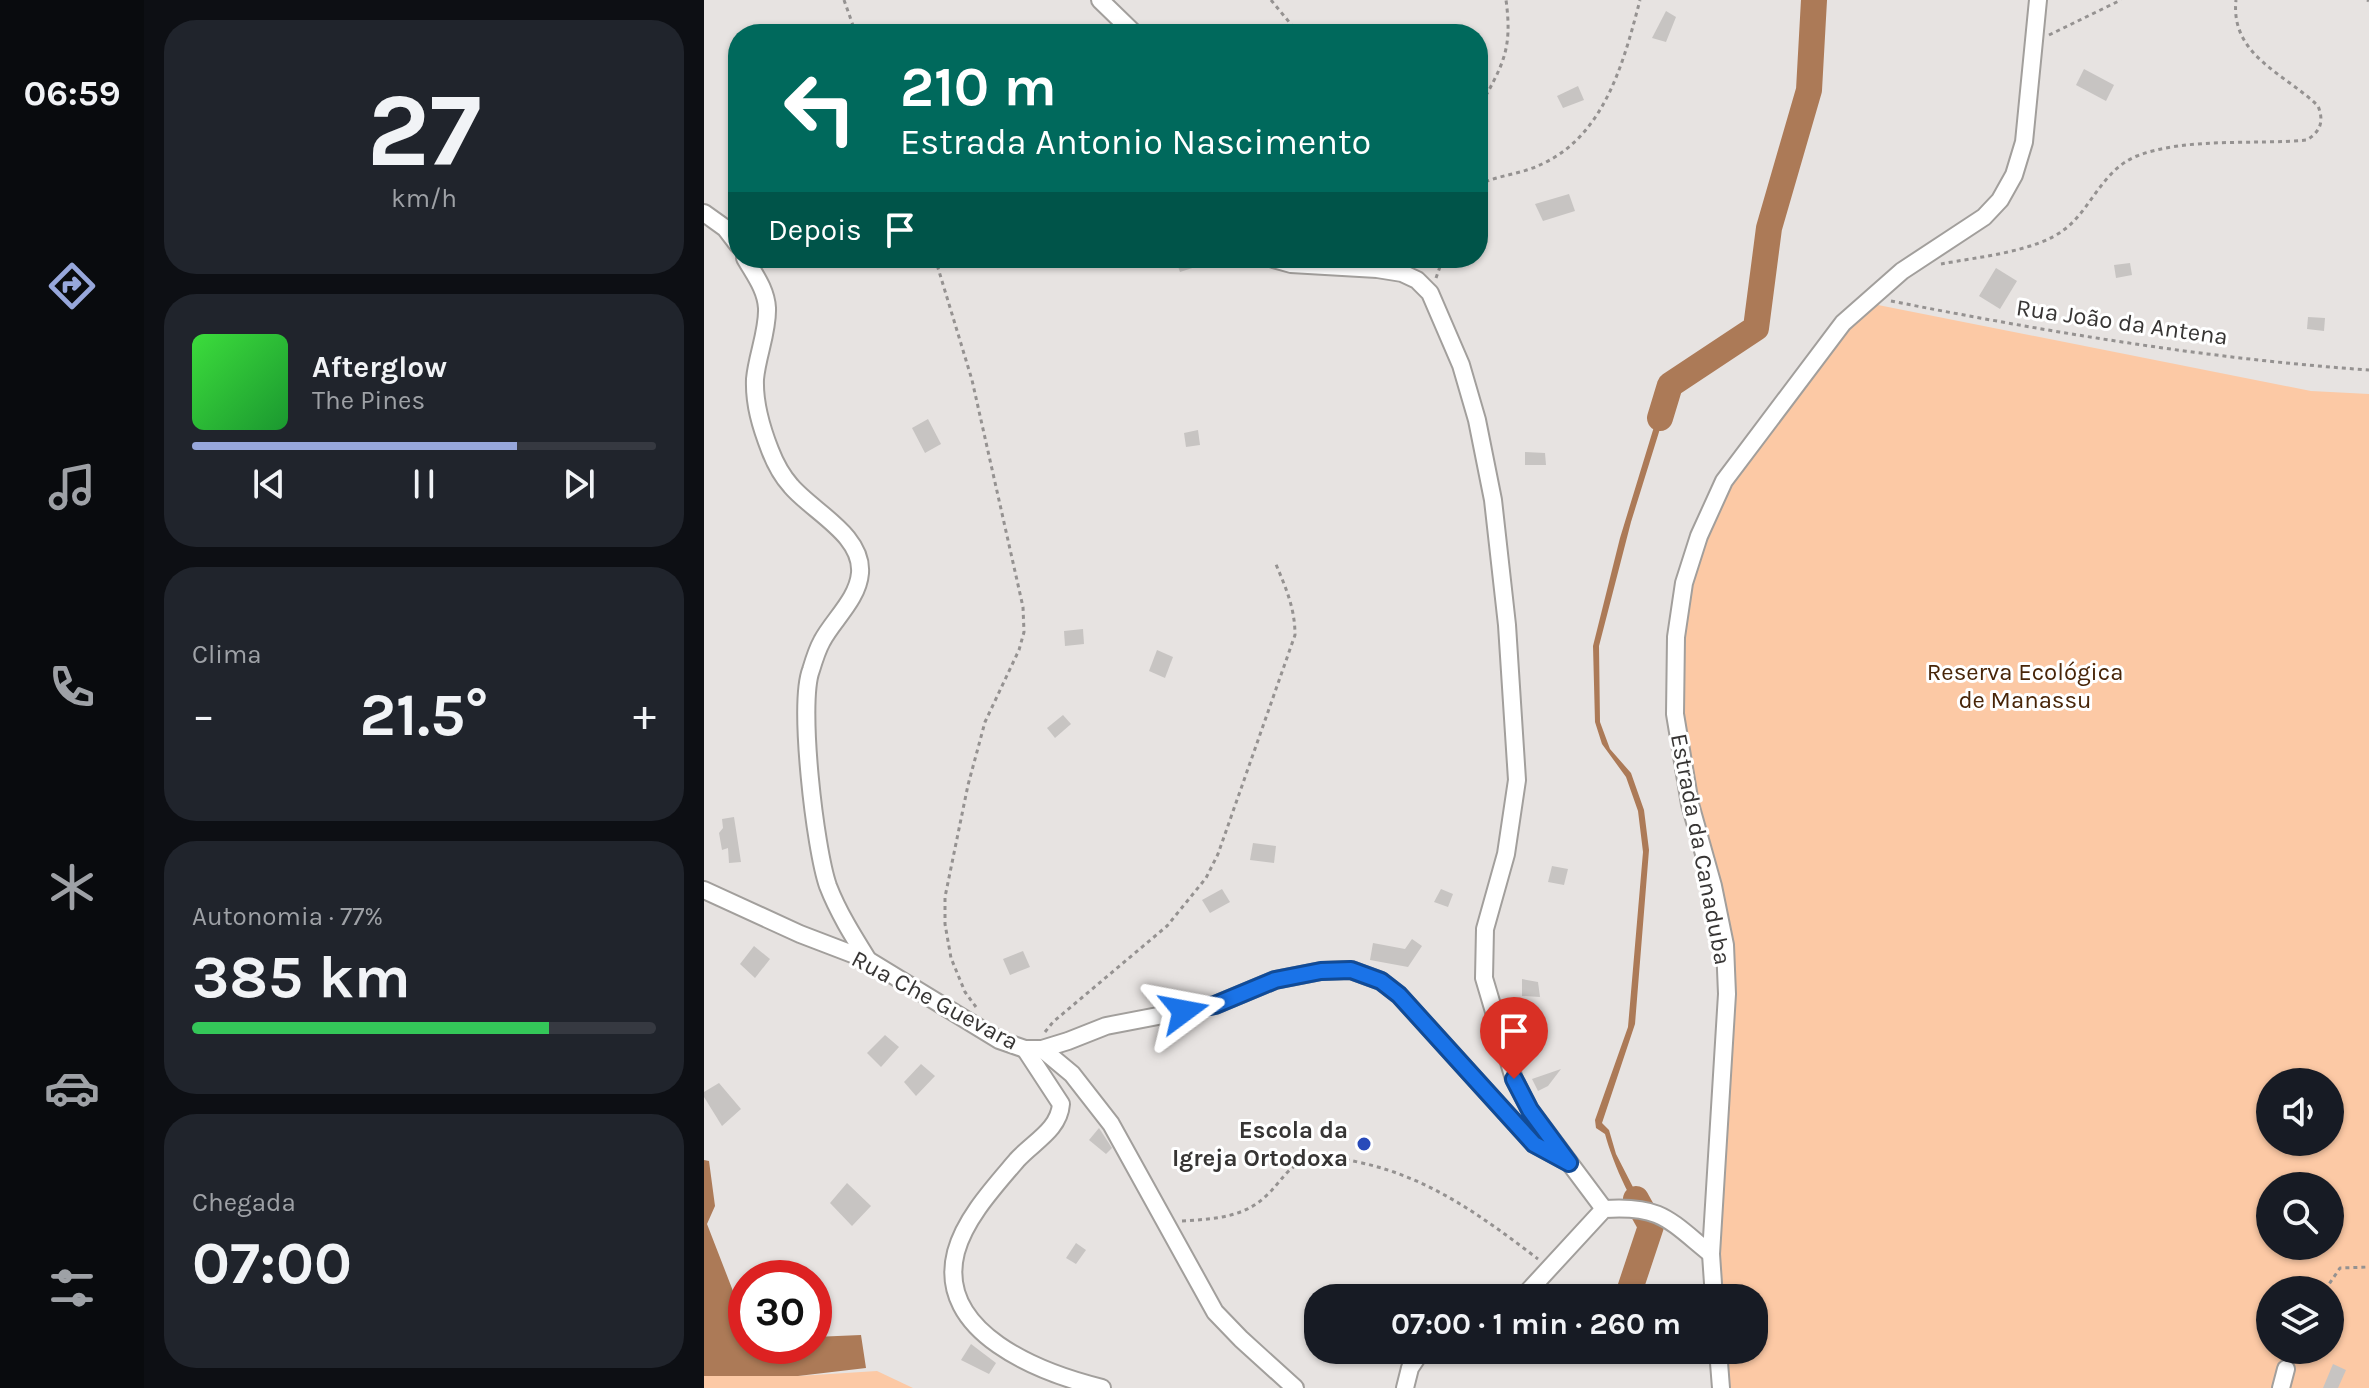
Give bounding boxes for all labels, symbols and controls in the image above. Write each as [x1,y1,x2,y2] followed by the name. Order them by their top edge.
[900,54,1057,119] text: 210 m
[768,56,872,160] icon: left
[367,70,481,191] text: 27
[23,72,121,114] text: 06:59
[900,121,1371,163] text: Estrada Antonio Nascimento
[391,183,457,214] text: km/h
[878,208,922,252] icon: arrive
[768,212,862,248] text: Depois
[44,258,100,314] icon: directions
[2014,293,2230,351] street label: Rua João da Antena
[312,349,447,385] text: Afterglow
[312,385,425,416] text: The Pines
[44,459,100,515] icon: music
[247,462,291,506] icon: previous
[402,462,446,506] icon: pause
[557,462,601,506] icon: next
[192,639,262,670] text: Clima
[1927,658,2123,714] park label: Reserva Ecológica de Manassu
[44,659,100,715] icon: phone
[360,680,488,750] text: 21.5°
[192,690,215,741] text: −
[633,690,656,741] text: +
[1665,731,1737,967] street label: Estrada da Canaduba
[44,859,100,915] icon: climate
[192,901,383,932] text: Autonomia · 77%
[192,942,411,1012] text: 385 km
[847,944,1023,1056] street label: Rua Che Guevara
[1142,969,1226,1053] position arrow
[1480,997,1548,1079] pin
[1492,1009,1536,1053] icon: arrive
[44,1060,100,1116] icon: car
[2256,1068,2344,1364] map controls
[2256,1068,2344,1156] button: sound
[1172,1116,1348,1172] place label: Escola da Igreja Ortodoxa
[1355,1135,1373,1153] marker: Escola da Igreja Ortodoxa
[2256,1172,2344,1260] button: search
[192,1187,296,1218] text: Chegada
[192,1228,352,1298] text: 07:00
[44,1260,100,1316] icon: filters
[728,1260,832,1364] speed limit sign: 30
[2256,1276,2344,1364] button: layers
[1391,1306,1681,1342] text: 07:00 · 1 min · 260 m

